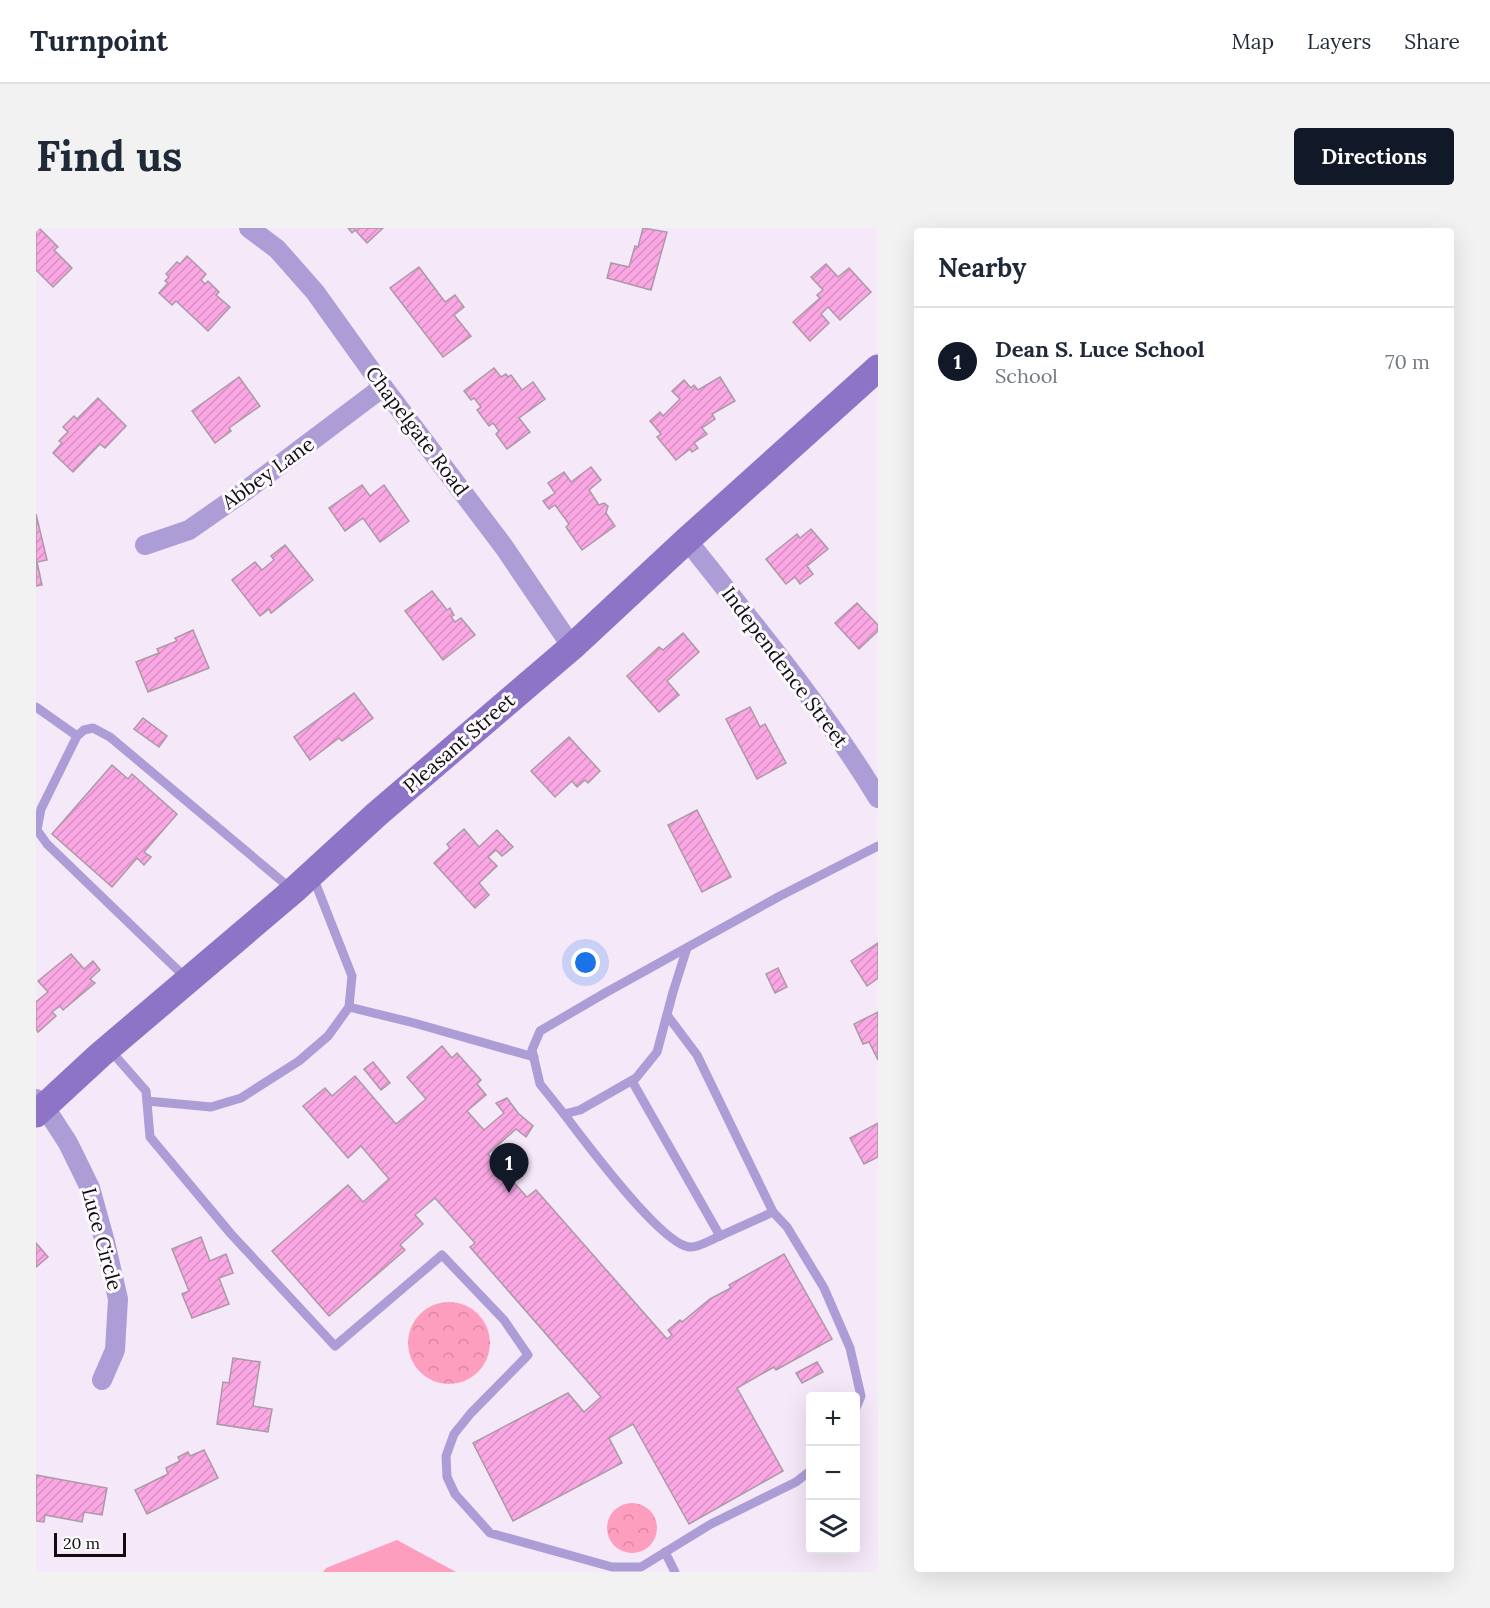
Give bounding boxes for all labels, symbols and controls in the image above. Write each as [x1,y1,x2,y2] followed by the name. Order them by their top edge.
[30,23,168,59] text: Turnpoint
[1231,28,1274,55] text: Map
[1307,28,1371,55] text: Layers
[1404,28,1460,55] text: Share
[1294,128,1454,185] button: Directions
[36,129,182,183] text: Find us
[938,251,1026,284] text: Nearby
[995,335,1205,363] text: Dean S. Luce School
[953,349,962,374] text: 1
[1385,349,1430,374] text: 70 m
[360,361,474,501] street label: Chapelgate Road
[995,363,1058,388] text: School
[216,431,319,515] street label: Abbey Lane
[717,581,854,752] street label: Independence Street
[398,687,520,798] street label: Pleasant Street
[571,948,600,977] your location
[490,1144,528,1193] pin: 1
[77,1185,128,1293] street label: Luce Circle
[806,1392,860,1554] map controls
[806,1392,860,1446] button: +
[806,1446,860,1500] button: −
[806,1500,860,1554] button: layers
[54,1530,126,1558] scale bar
[63,1533,100,1553] text: 20 m

